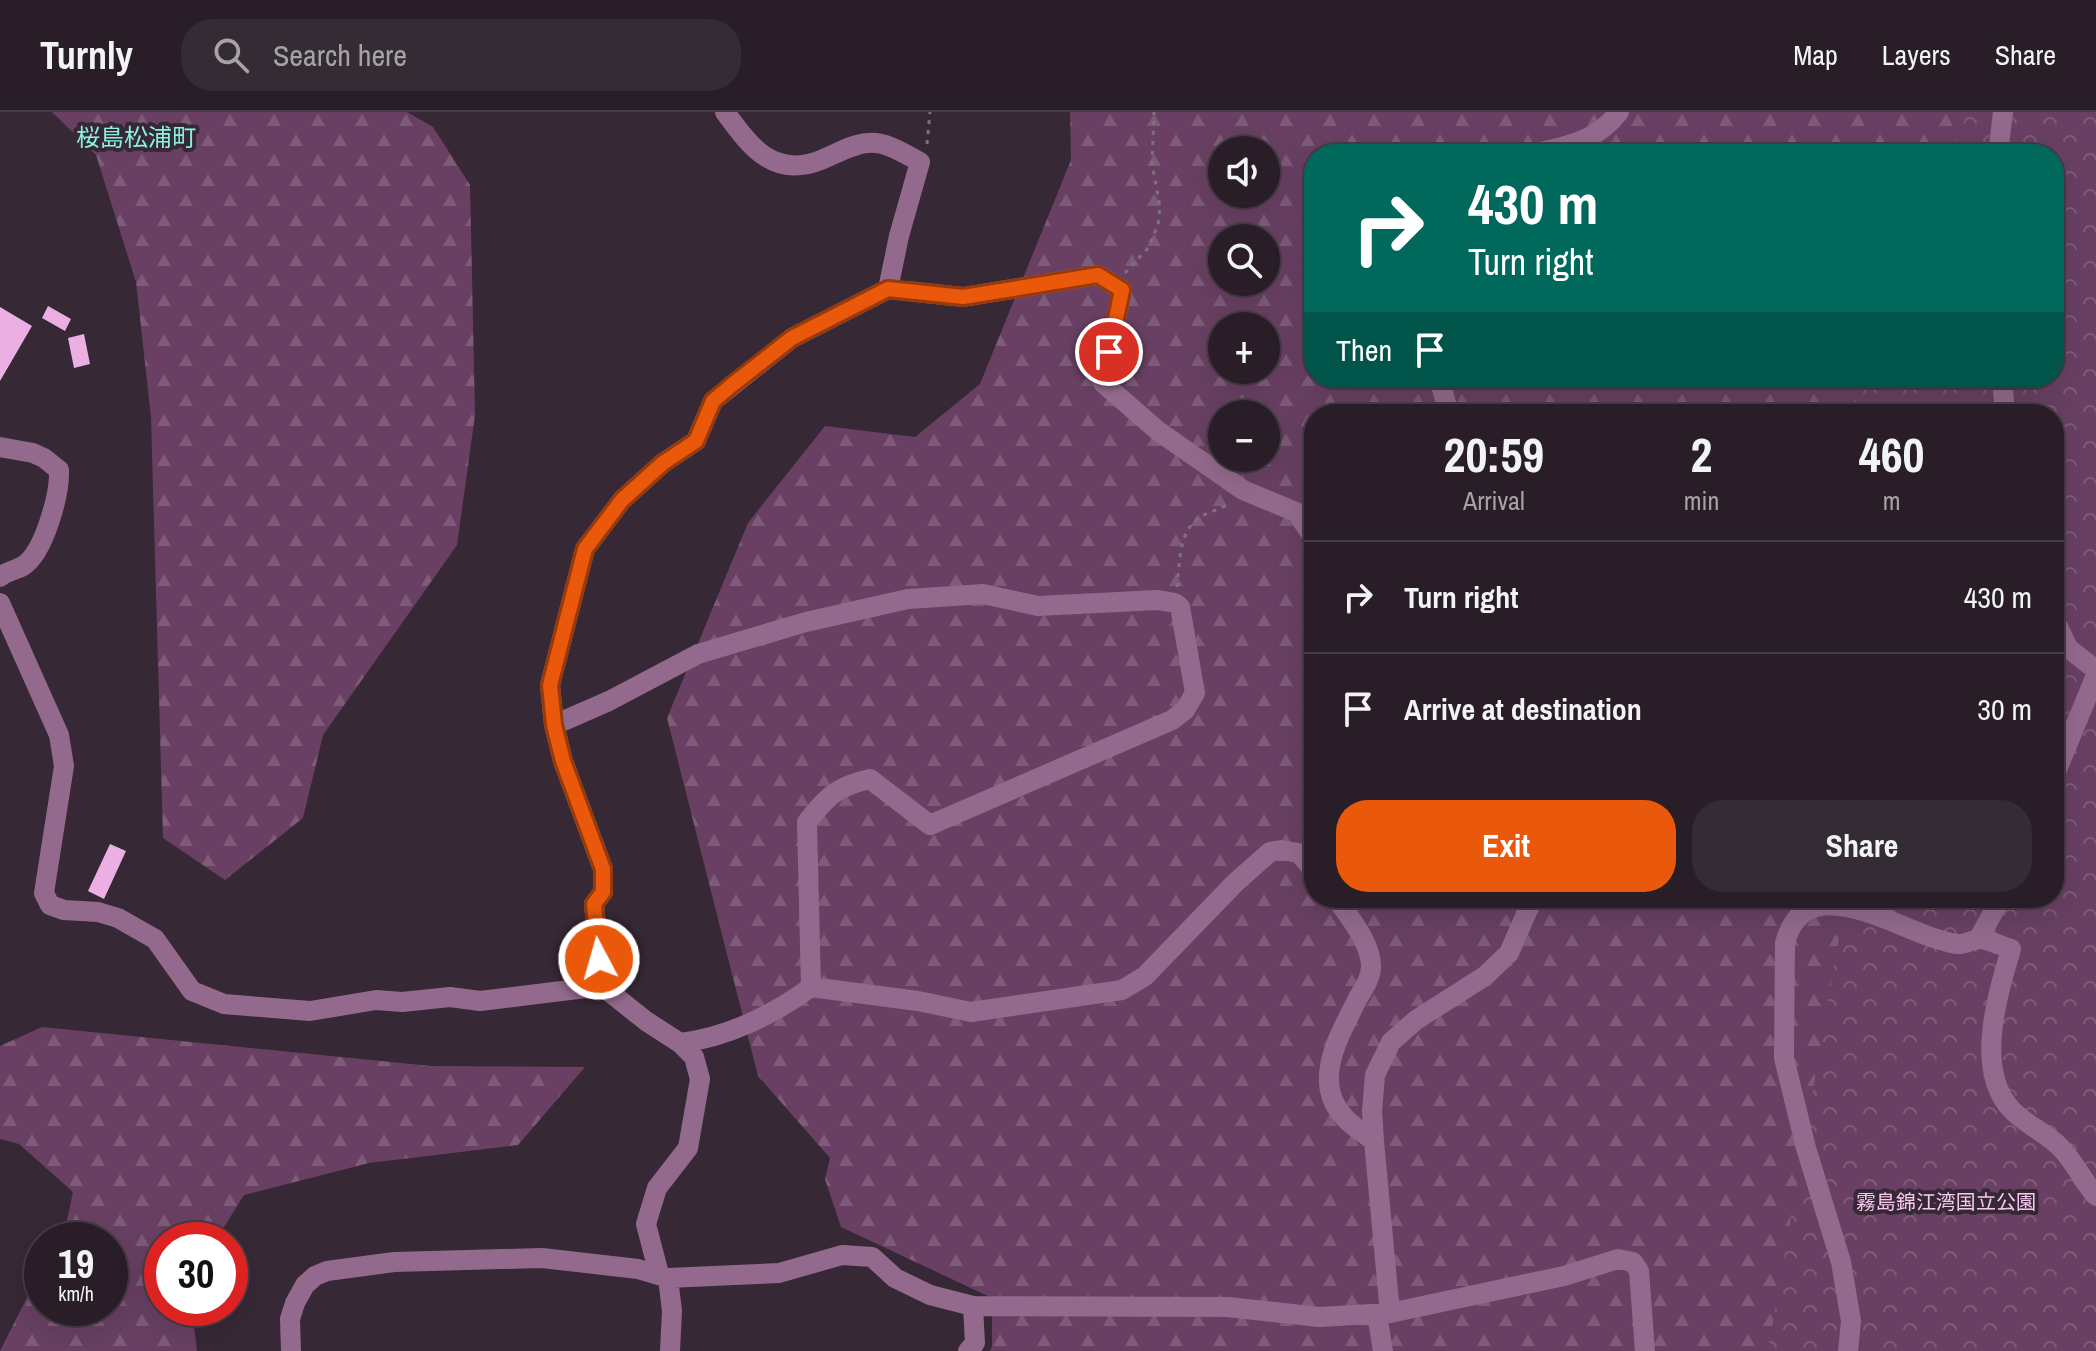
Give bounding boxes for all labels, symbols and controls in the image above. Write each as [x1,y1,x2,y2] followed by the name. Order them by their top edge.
[181,19,741,91] search box
[40,30,133,81] text: Turnly
[209,33,253,77] icon: search
[273,35,407,75] text: Search here
[1793,36,1838,74] text: Map
[1882,36,1951,74] text: Layers
[1995,36,2056,74] text: Share
[76,121,196,153] district label: 桜島松浦町
[1208,136,1280,472] map controls
[1208,136,1280,208] button: sound
[1468,166,1598,241] text: 430 m
[1336,176,1440,280] icon: right
[1208,224,1280,296] button: search
[1468,238,1593,286] text: Turn right
[1208,312,1280,384] button: +
[1075,318,1143,386] pin
[1408,328,1452,372] icon: arrive
[1087,330,1131,374] icon: arrive
[1336,330,1392,370] text: Then
[1208,400,1280,472] button: −
[1444,422,1544,487] text: 20:59
[1691,422,1712,487] text: 2
[1859,422,1924,487] text: 460
[1463,483,1525,518] text: Arrival
[1684,483,1719,518] text: min
[1883,483,1901,518] text: m
[1336,575,1380,619] icon: right
[1404,577,1518,617] text: Turn right
[1964,577,2032,617] text: 430 m
[1336,687,1380,731] icon: arrive
[1404,689,1642,729] text: Arrive at destination
[1977,689,2032,729] text: 30 m
[1336,800,1676,892] button: Exit
[1692,800,2032,892] button: Share
[557,917,641,1001] position arrow
[1856,1188,2036,1215] park label: 霧島錦江湾国立公園
[144,1222,248,1326] speed limit sign: 30
[58,1237,94,1290] text: 19
[58,1280,94,1307] text: km/h

